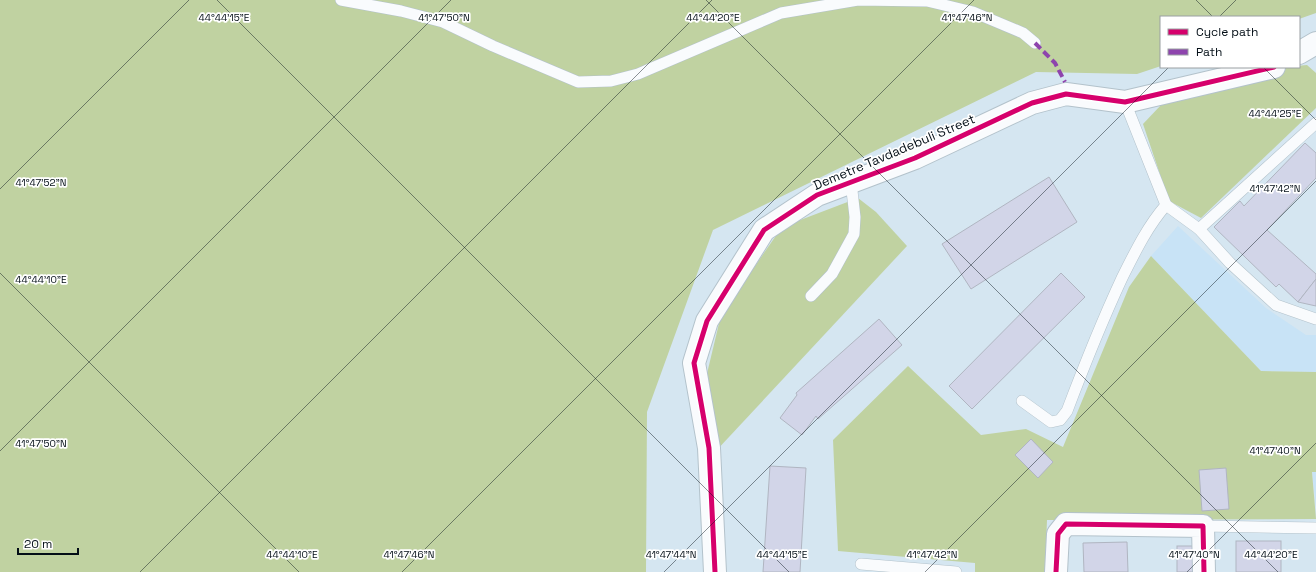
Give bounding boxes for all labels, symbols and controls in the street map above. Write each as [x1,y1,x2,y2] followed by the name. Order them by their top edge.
[198,11,250,24] text: 44°44'15"E
[418,11,470,24] text: 41°47'50"N
[686,11,740,24] text: 44°44'20"E
[942,11,992,24] text: 41°47'46"N
[1160,16,1300,68] legend
[1196,24,1258,40] text: Cycle path
[1196,44,1222,60] text: Path
[1249,107,1302,120] text: 44°44'25"E
[811,110,977,194] street label: Demetre Tavdadebuli Street
[16,176,66,189] text: 41°47'52"N
[1250,182,1300,195] text: 41°47'42"N
[15,273,67,286] text: 44°44'10"E
[15,437,67,450] text: 41°47'50"N
[1249,444,1301,457] text: 41°47'40"N
[18,530,78,556] scale bar
[24,536,52,552] text: 20 m
[266,548,318,561] text: 44°44'10"E
[384,548,434,561] text: 41°47'46"N
[646,548,696,561] text: 41°47'44"N
[756,548,808,561] text: 44°44'15"E
[907,548,957,561] text: 41°47'42"N
[1168,548,1220,561] text: 41°47'40"N
[1244,548,1298,561] text: 44°44'20"E

